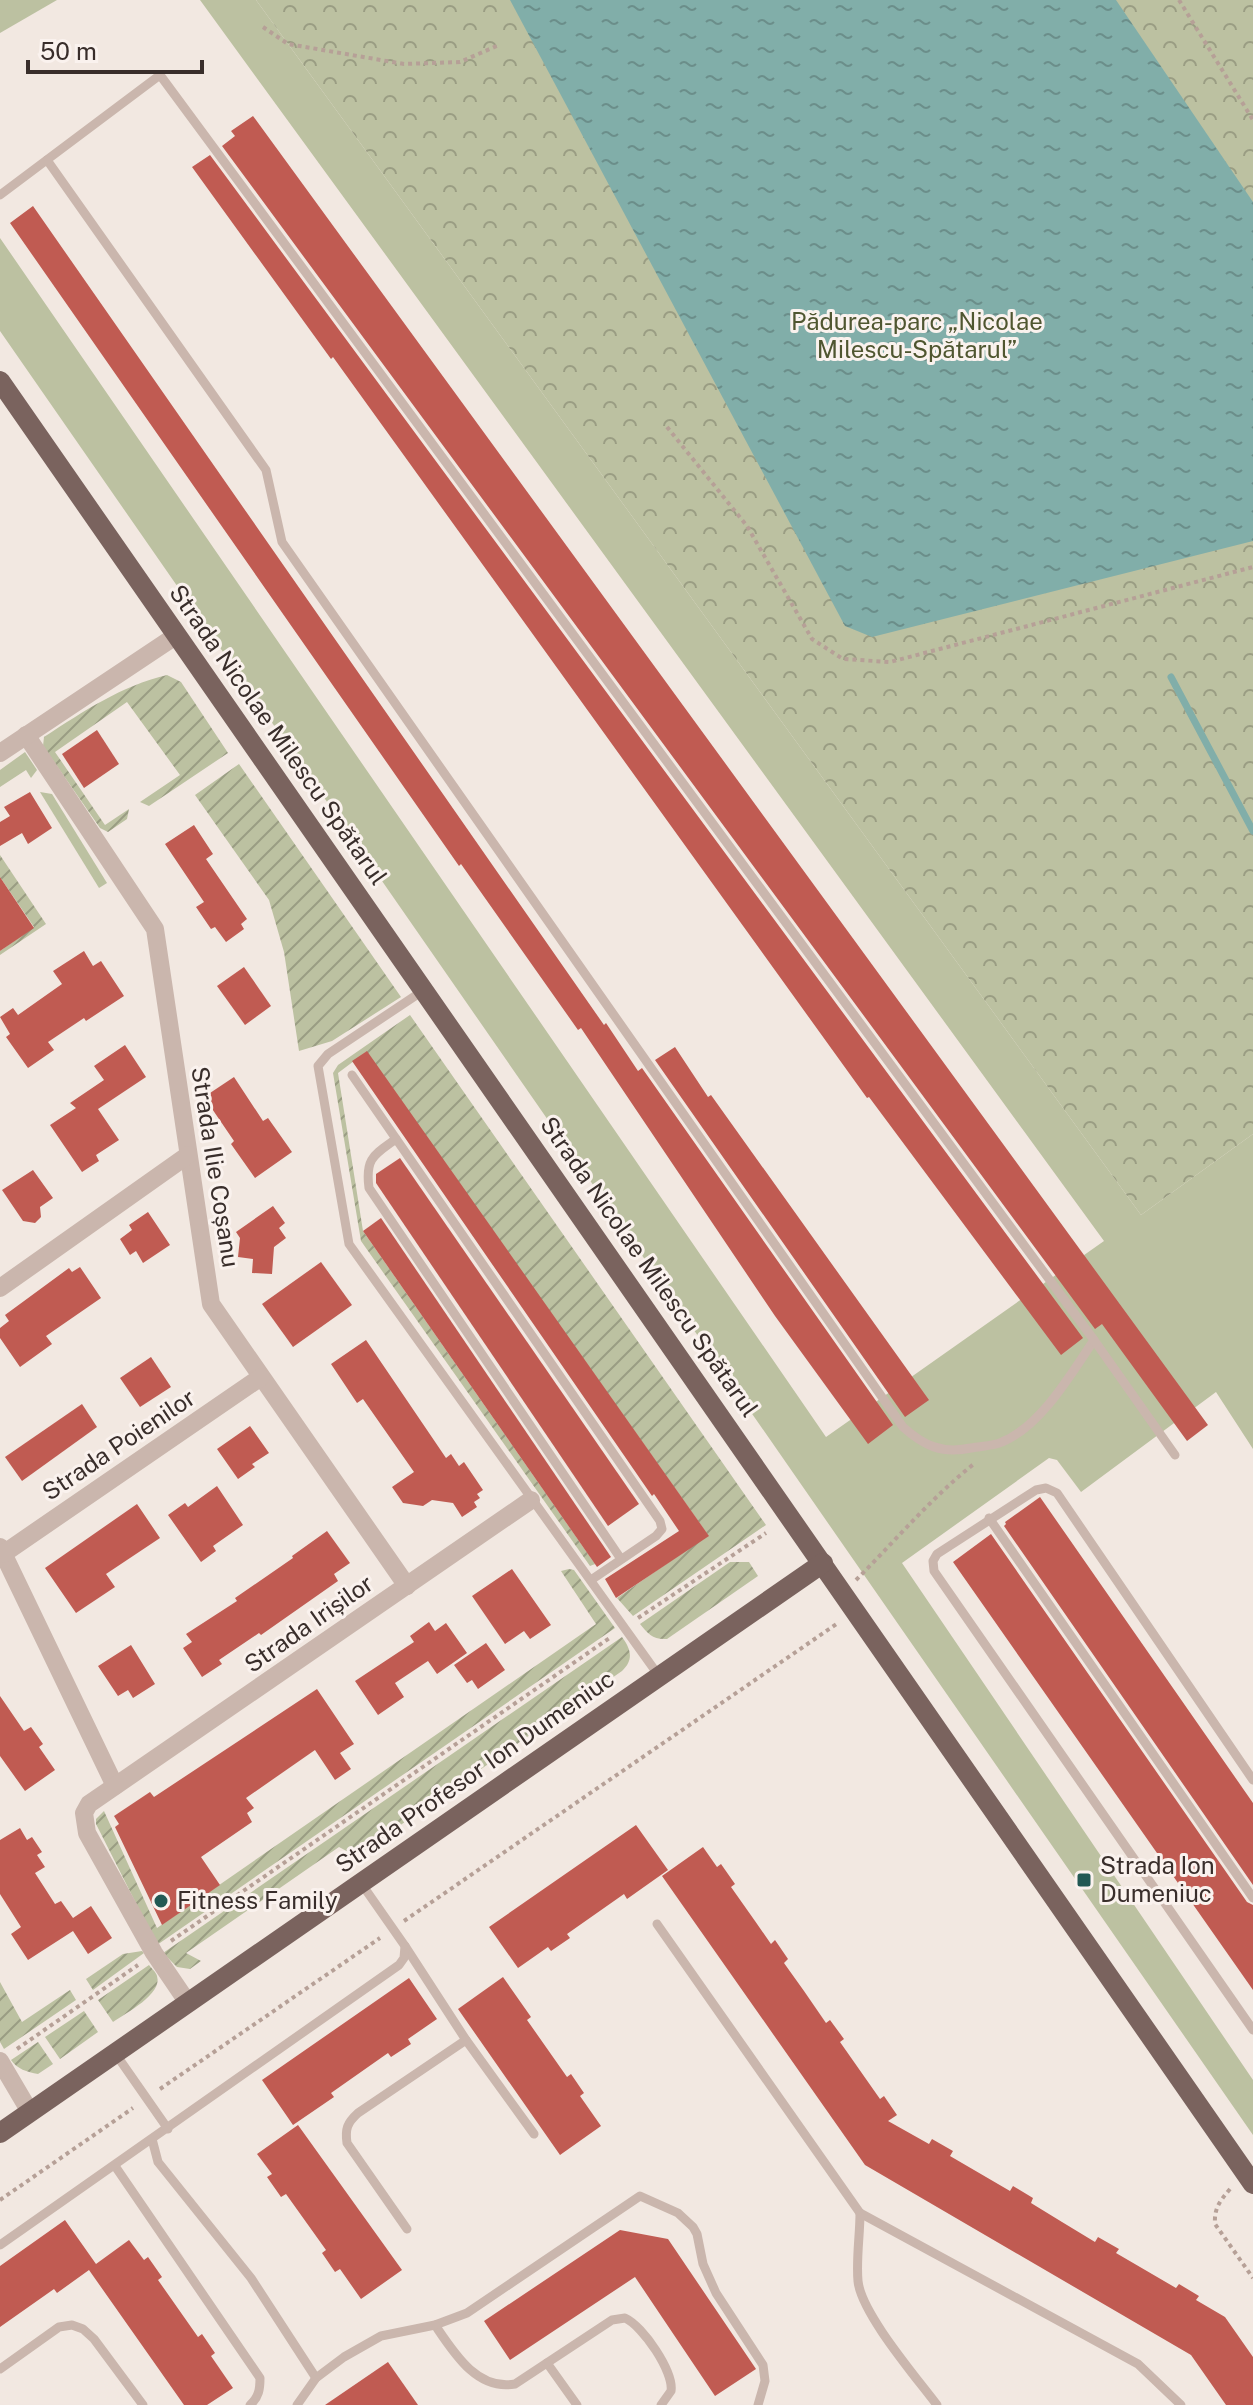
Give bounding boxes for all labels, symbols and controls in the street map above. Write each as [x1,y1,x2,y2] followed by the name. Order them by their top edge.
[28,24,202,74] scale bar
[40,37,97,65] text: 50 m
[791,307,1043,363] park label: Pădurea-parc „Nicolae Milescu-Spătarul”
[164,579,393,890] street label: Strada Nicolae Milescu Spătarul
[186,1064,246,1269] street label: Strada Ilie Coșanu
[535,1111,764,1422] street label: Strada Nicolae Milescu Spătarul
[37,1383,200,1506] street label: Strada Poienilor
[239,1569,378,1678] street label: Strada Irișilor
[330,1664,619,1878] street label: Strada Profesor Ion Dumeniuc
[1100,1851,1215,1907] place label: Strada Ion Dumeniuc
[1075,1871,1093,1889] marker: Strada Ion Dumeniuc
[177,1886,338,1914] place label: Fitness Family
[152,1892,170,1910] marker: Fitness Family

